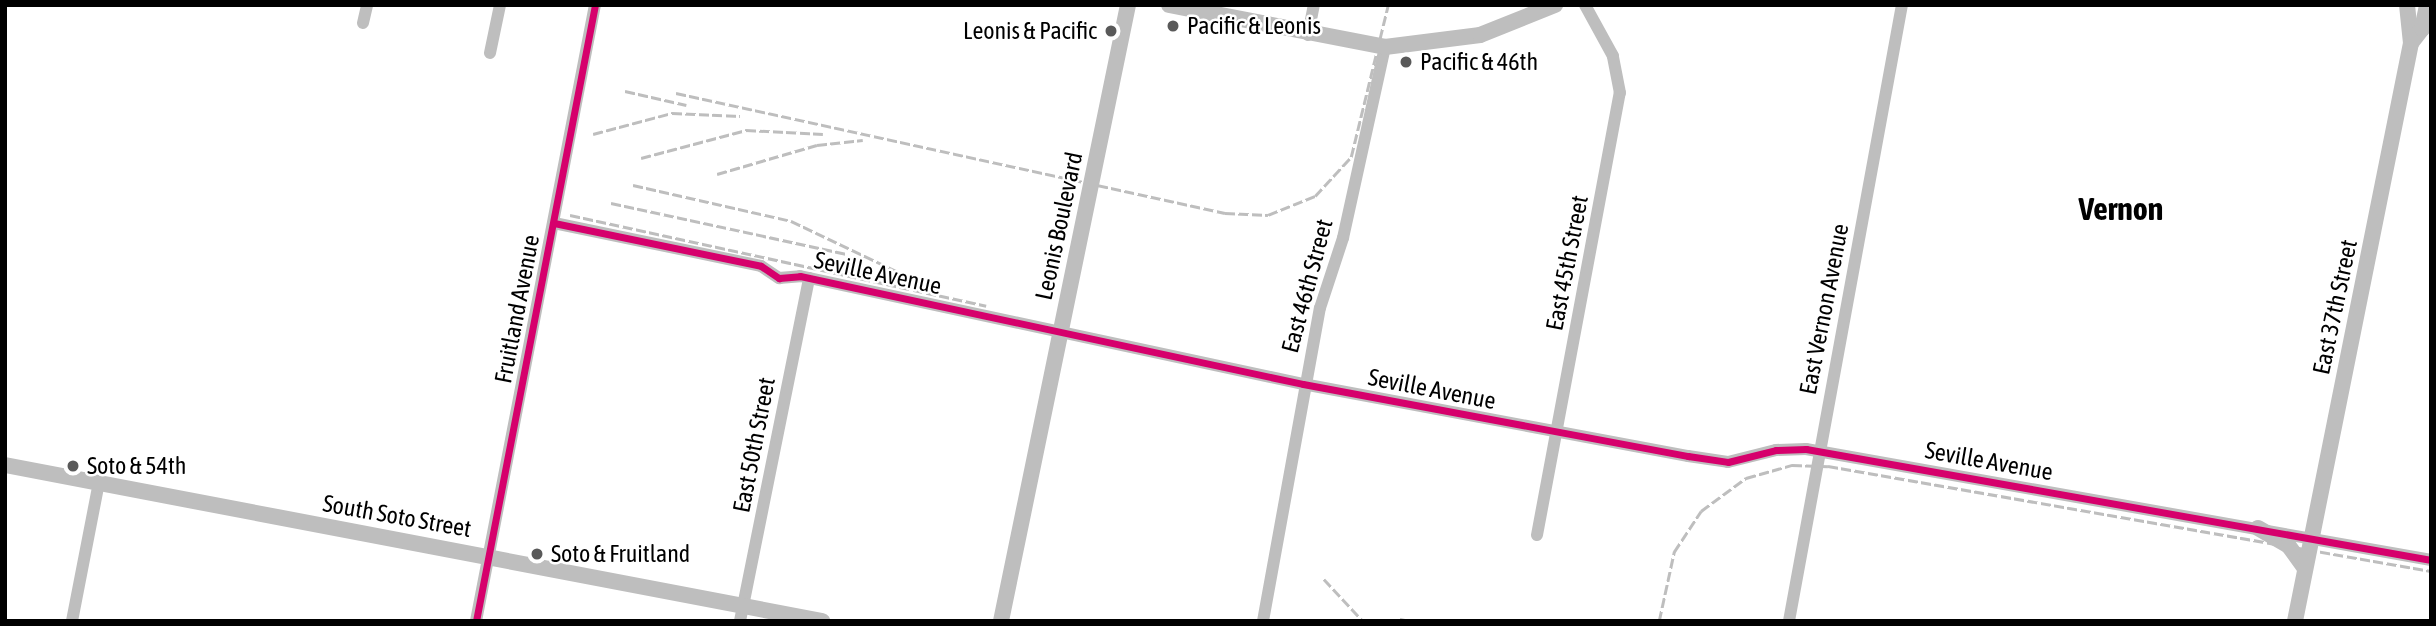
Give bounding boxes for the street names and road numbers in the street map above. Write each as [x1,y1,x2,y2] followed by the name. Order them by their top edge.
[1029,149,1089,303] street label: Leonis Boulevard
[1540,193,1594,333] street label: East 45th Street
[1275,216,1339,356] street label: East 46th Street
[1793,221,1855,397] street label: East Vernon Avenue
[489,232,545,386] street label: Fruitland Avenue
[2307,237,2363,377] street label: East 37th Street
[812,245,944,301] street label: Seville Avenue
[1366,363,1498,415] street label: Seville Avenue
[727,375,781,515] street label: East 50th Street
[1923,436,2055,486] street label: Seville Avenue
[321,489,473,543] street label: South Soto Street

